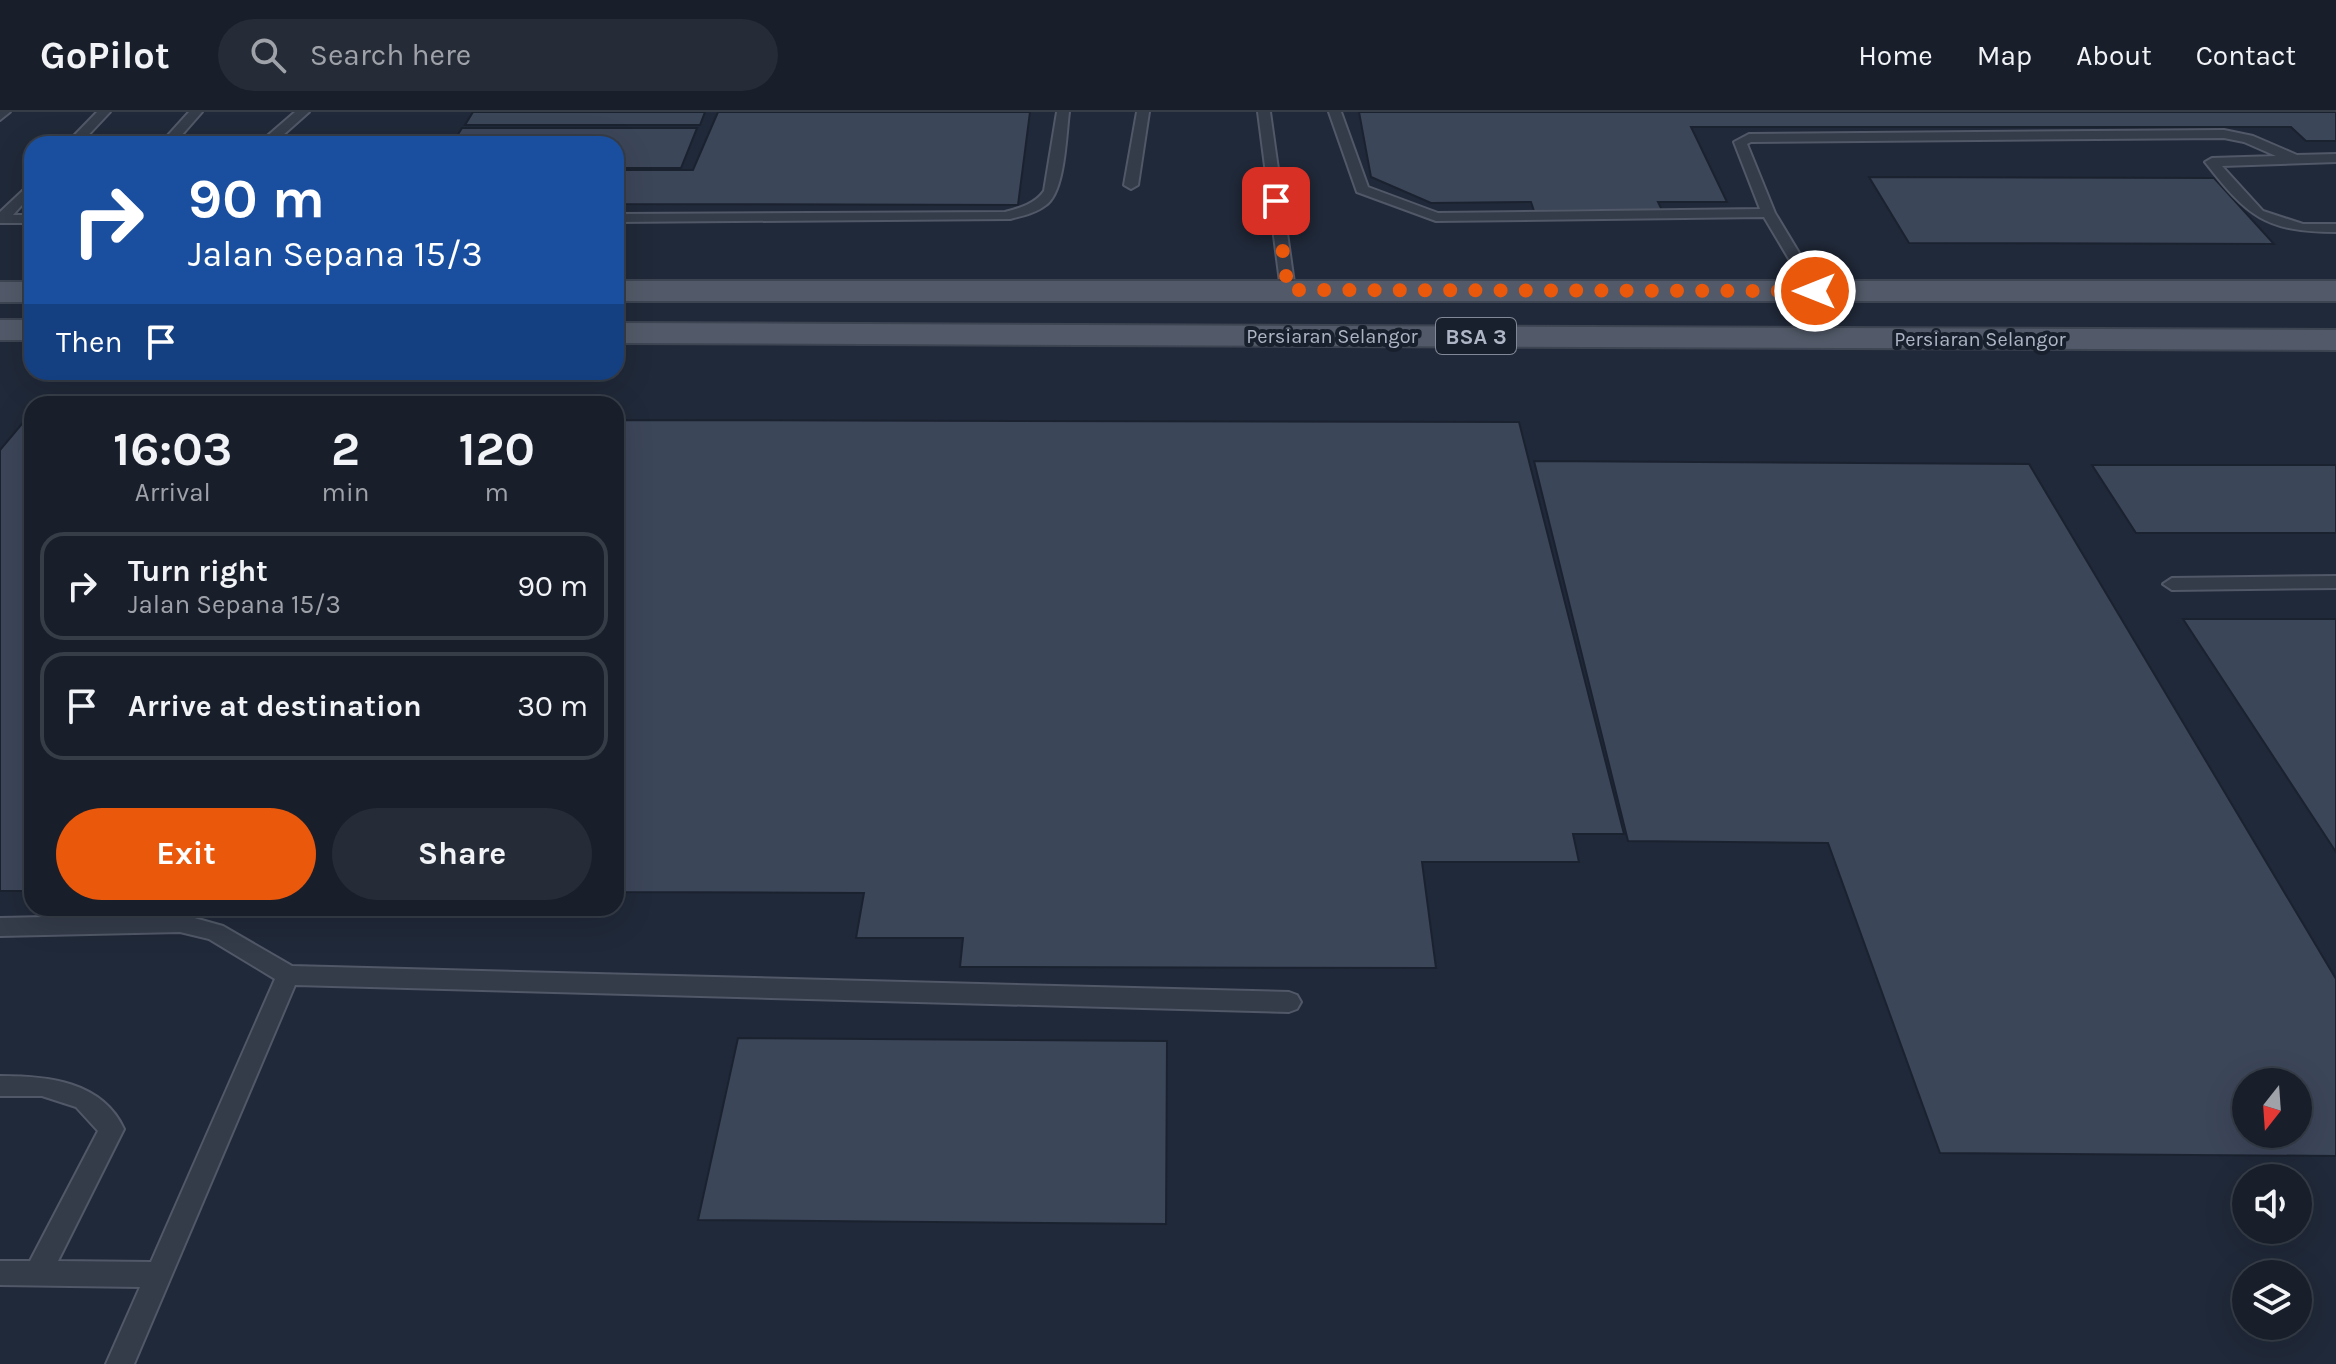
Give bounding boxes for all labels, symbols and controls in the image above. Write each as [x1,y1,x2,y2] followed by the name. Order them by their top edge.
[218,19,778,91] search box
[40,33,170,78] text: GoPilot
[246,33,290,77] icon: search
[310,37,471,73] text: Search here
[1858,39,1933,72] text: Home
[1977,39,2032,72] text: Map
[2076,39,2152,72] text: About
[2196,39,2296,72] text: Contact
[188,166,325,231] text: 90 m
[1242,167,1310,235] pin
[56,168,160,272] icon: right
[1254,179,1298,223] icon: arrive
[188,233,483,275] text: Jalan Sepana 15/3
[1773,249,1857,333] position arrow
[1436,318,1516,354] road number: BSA 3
[139,320,183,364] icon: arrive
[56,324,123,360] text: Then
[1246,325,1419,348] street label: Persiaran Selangor
[1894,328,2067,351] street label: Persiaran Selangor
[113,421,232,477] text: 16:03
[331,421,360,477] text: 2
[458,421,535,477] text: 120
[135,477,211,508] text: Arrival
[322,477,369,508] text: min
[485,477,509,508] text: m
[128,553,268,589] text: Turn right
[60,564,104,608] icon: right
[518,568,588,604] text: 90 m
[128,589,341,620] text: Jalan Sepana 15/3
[60,684,104,728] icon: arrive
[128,688,422,724] text: Arrive at destination
[517,688,588,724] text: 30 m
[56,808,316,900] button: Exit
[332,808,592,900] button: Share
[2232,1068,2312,1148] north arrow
[2232,1068,2312,1340] map controls
[2232,1164,2312,1244] button: sound
[2232,1260,2312,1340] button: layers

